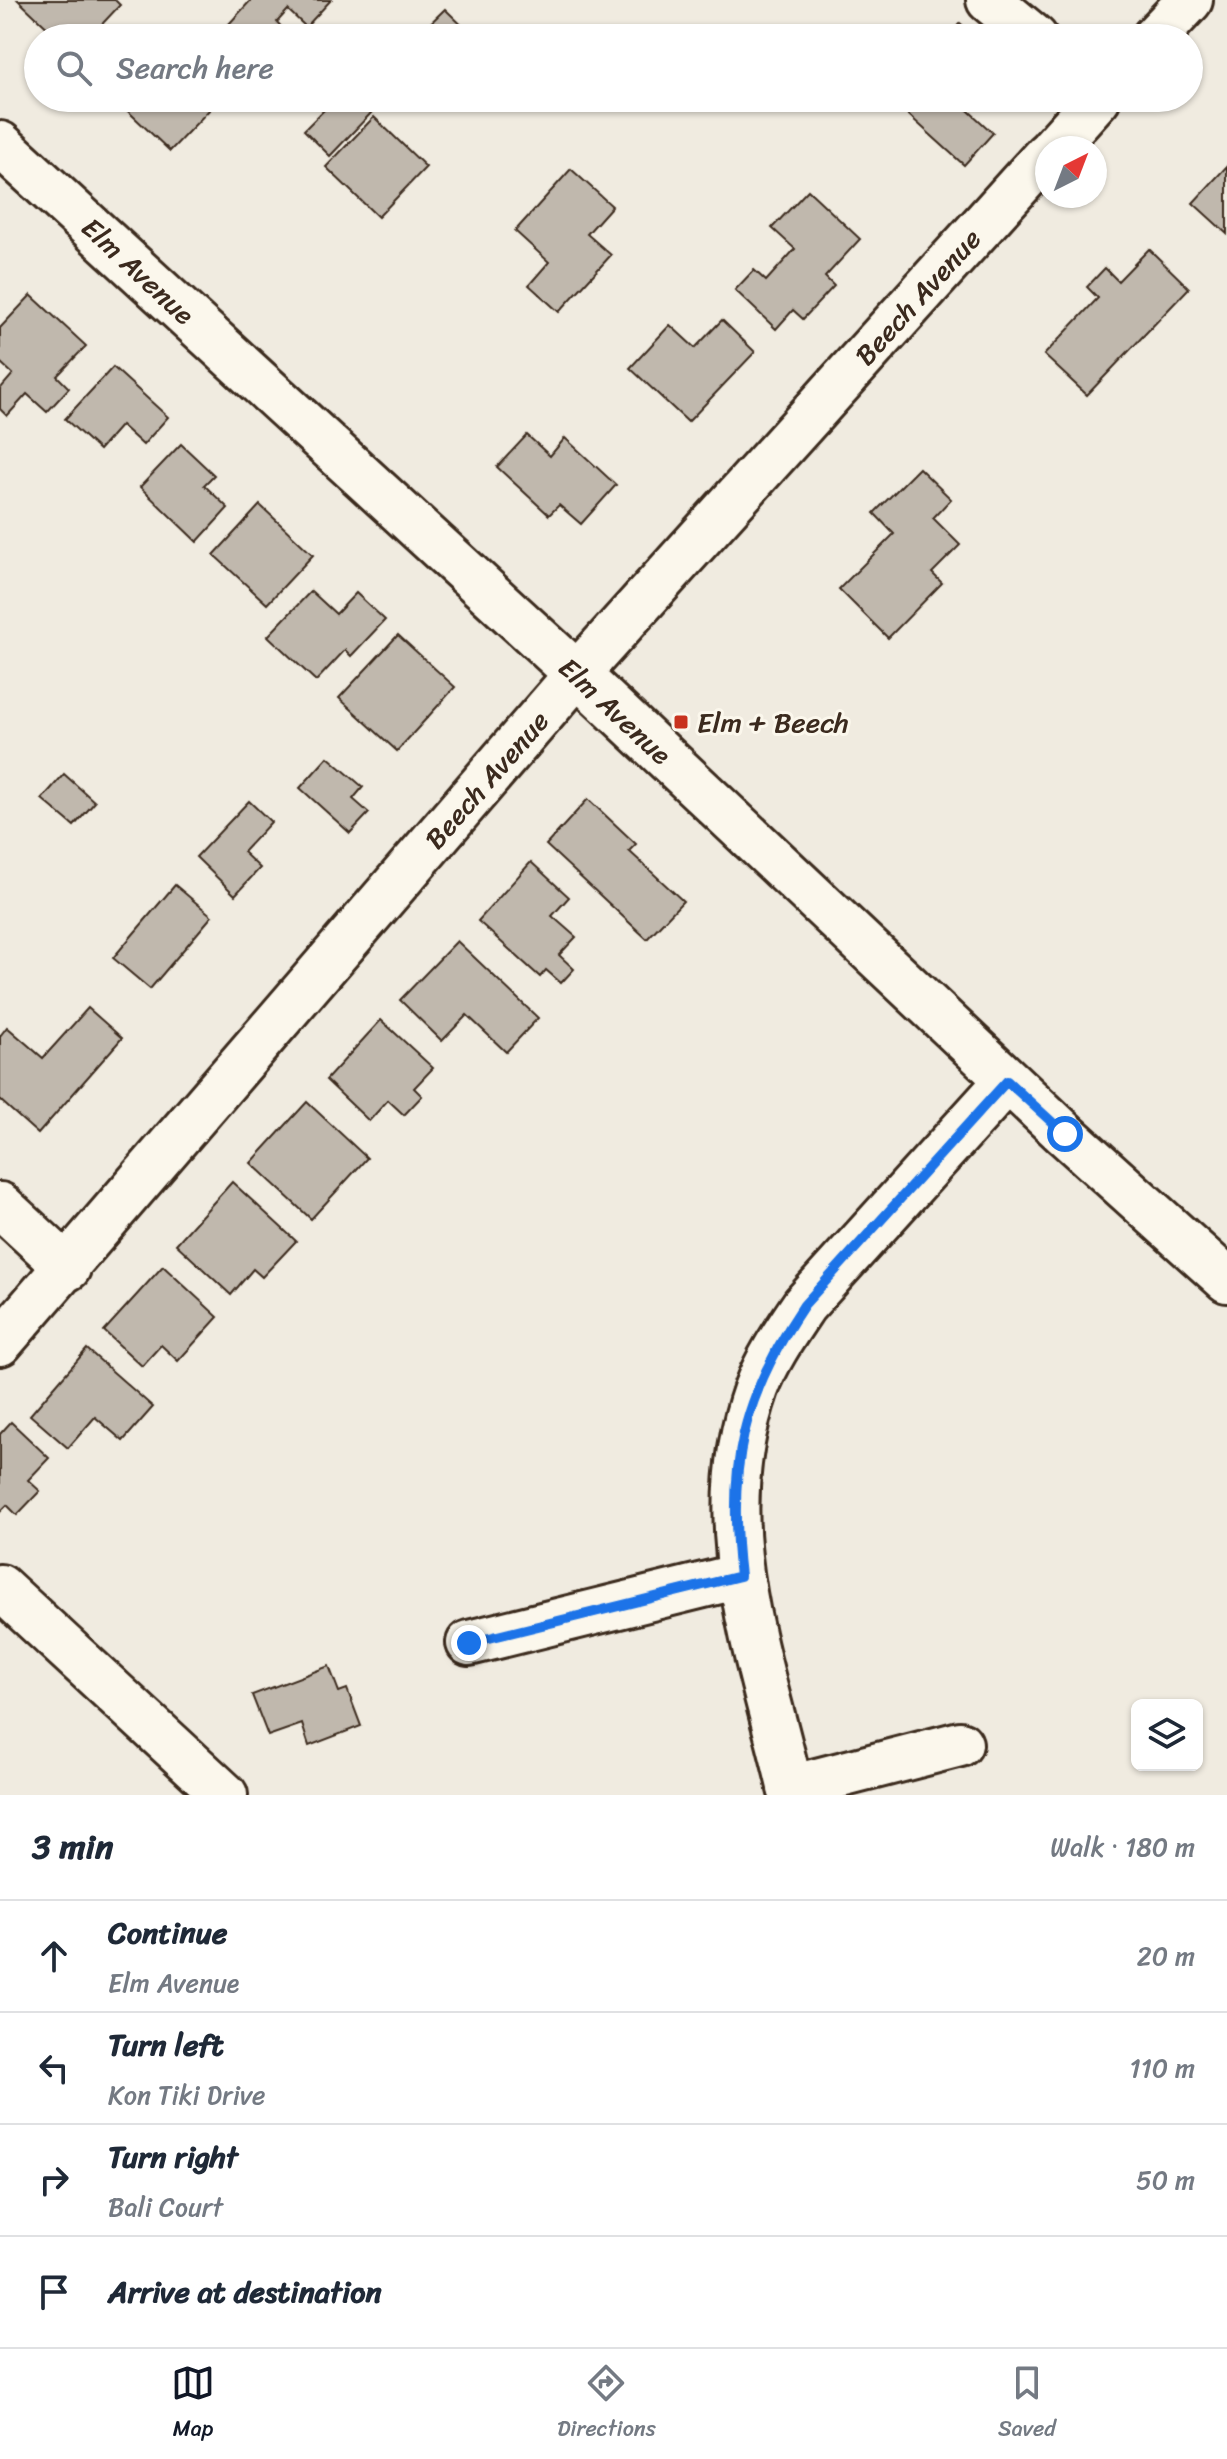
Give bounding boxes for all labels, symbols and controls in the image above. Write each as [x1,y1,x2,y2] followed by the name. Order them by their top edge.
[24,24,1203,112] search box
[116,41,274,95] text: Search here
[52,46,96,90] icon: search
[1035,136,1107,208] north arrow
[70,205,206,337] street label: Elm Avenue
[842,217,994,377] street label: Beech Avenue
[547,645,683,777] street label: Elm Avenue
[697,698,849,747] place label: Elm + Beech
[412,699,562,861] street label: Beech Avenue
[672,713,690,731] marker: Elm + Beech
[1047,1116,1083,1152] route start
[451,1625,487,1661] route end
[1131,1699,1203,1771] map controls
[1131,1699,1203,1771] button: layers
[32,1817,113,1877] text: 3 min
[1050,1824,1195,1870] text: Walk · 180 m
[108,1906,227,1960] text: Continue
[1137,1933,1195,1979] text: 20 m
[32,1934,76,1978] icon: ahead
[108,1960,239,2006] text: Elm Avenue
[108,2018,224,2072] text: Turn left
[1130,2045,1195,2091] text: 110 m
[32,2046,76,2090] icon: left
[108,2072,265,2118] text: Kon Tiki Drive
[108,2130,238,2184] text: Turn right
[1136,2157,1195,2203] text: 50 m
[32,2158,76,2202] icon: right
[108,2184,223,2230] text: Bali Court
[108,2265,382,2319] text: Arrive at destination
[32,2270,76,2314] icon: arrive
[171,2361,215,2448] tab: Map
[557,2361,656,2448] tab: Directions
[998,2361,1056,2448] tab: Saved

